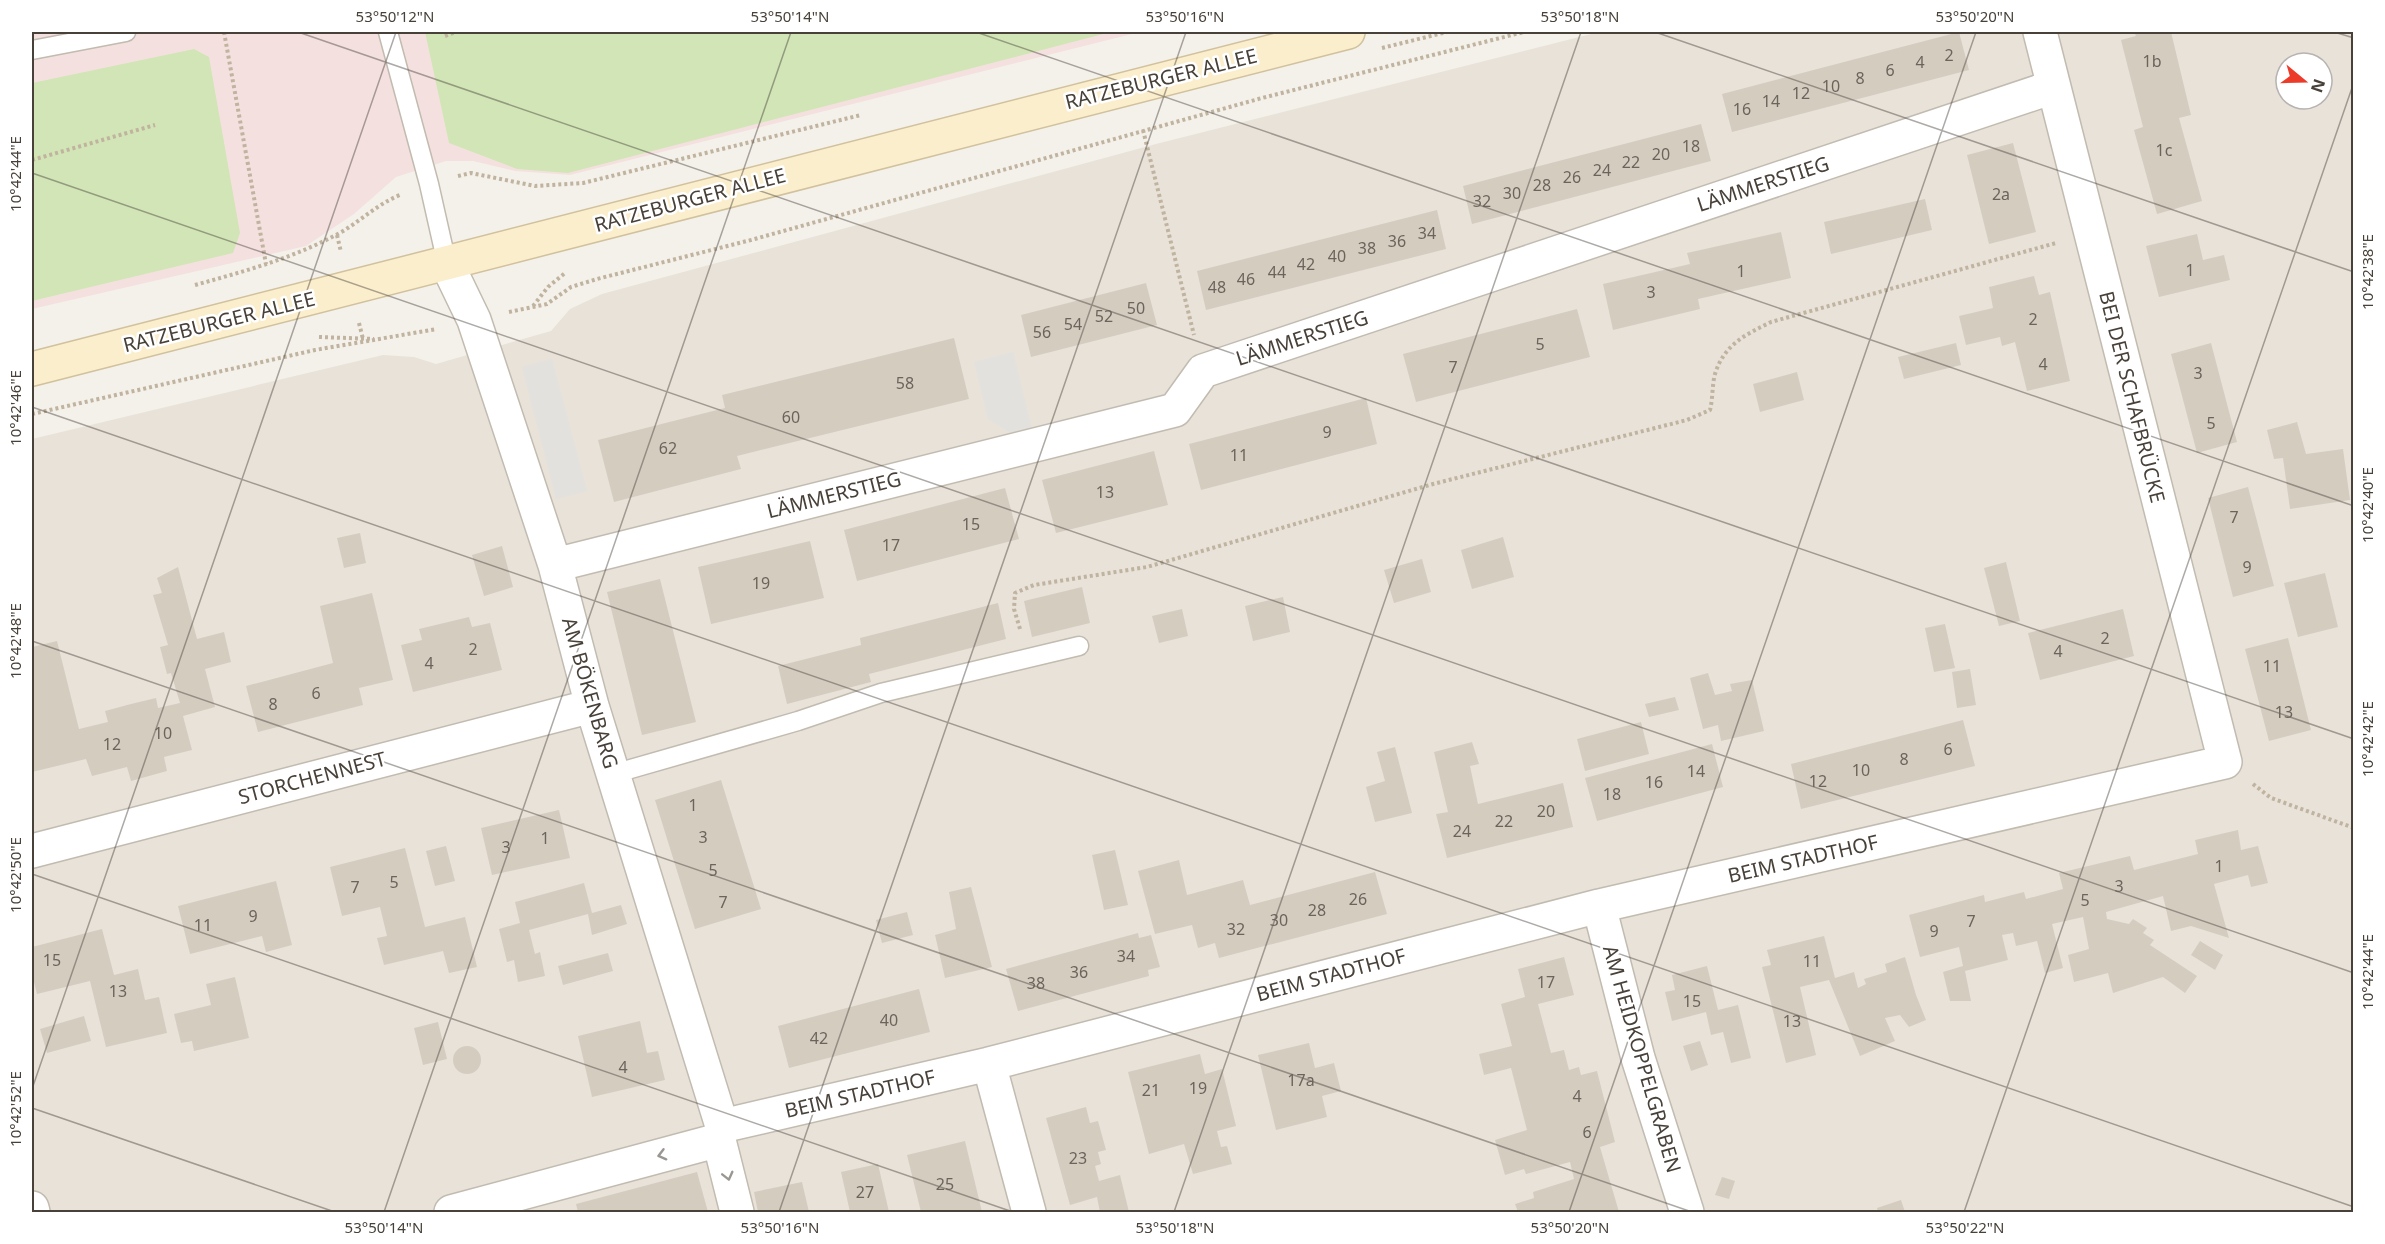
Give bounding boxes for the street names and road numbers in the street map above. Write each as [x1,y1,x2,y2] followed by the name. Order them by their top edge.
[1062,42,1260,115] street label: RATZEBURGER ALLEE
[1693,149,1832,218] street label: LÄMMERSTIEG
[591,161,788,238] street label: RATZEBURGER ALLEE
[120,285,318,358] street label: RATZEBURGER ALLEE
[2093,288,2172,506] street label: BEI DER SCHAFBRÜCKE
[1232,303,1371,372] street label: LÄMMERSTIEG
[764,465,904,524] street label: LÄMMERSTIEG
[556,614,625,772] street label: AM BÖKENBARG
[235,745,389,810] street label: STORCHENNEST
[1725,828,1881,889] street label: BEIM STADTHOF
[1253,942,1409,1007] street label: BEIM STADTHOF
[1597,942,1688,1176] street label: AM HEIDKOPPELGRABEN
[782,1063,938,1124] street label: BEIM STADTHOF

